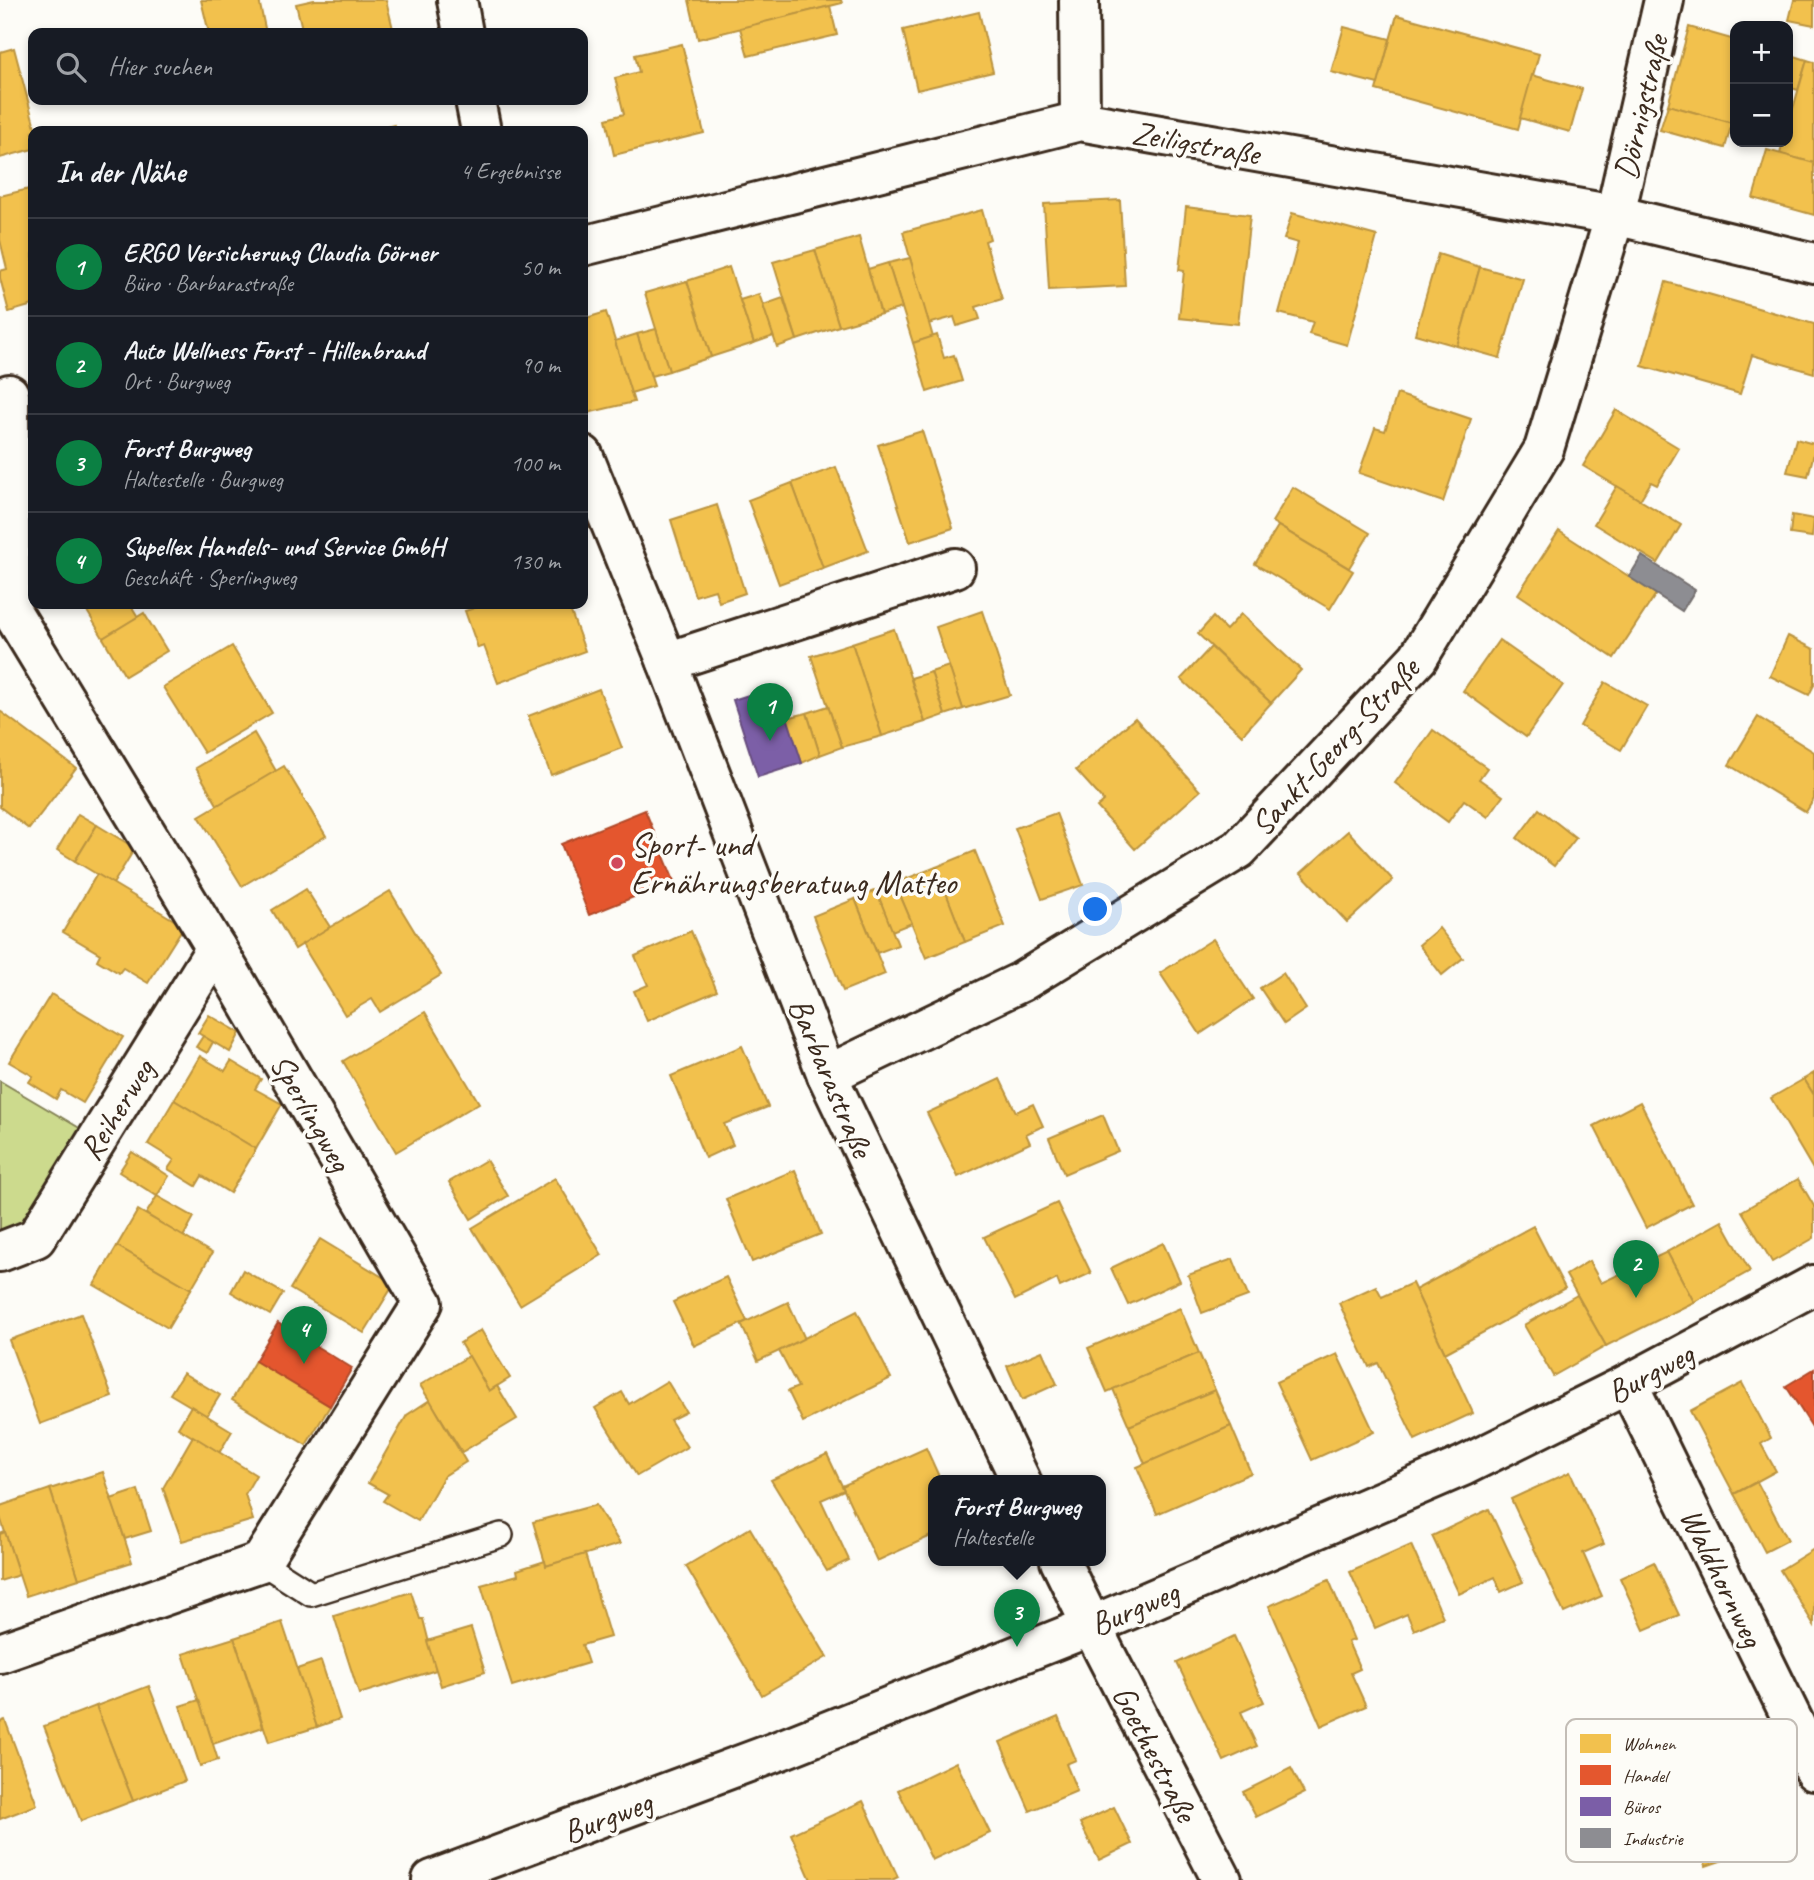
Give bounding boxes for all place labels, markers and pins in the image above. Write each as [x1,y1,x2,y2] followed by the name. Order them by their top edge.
[747,683,793,741] pin: 1
[631,824,959,904] place label: Sport- und Ernährungsberatung Matteo
[609,855,625,871] marker: Sport- und Ernährungsberatung Matteo
[1613,1240,1659,1298] pin: 2
[281,1306,327,1364] pin: 4
[994,1589,1040,1647] pin: 3

